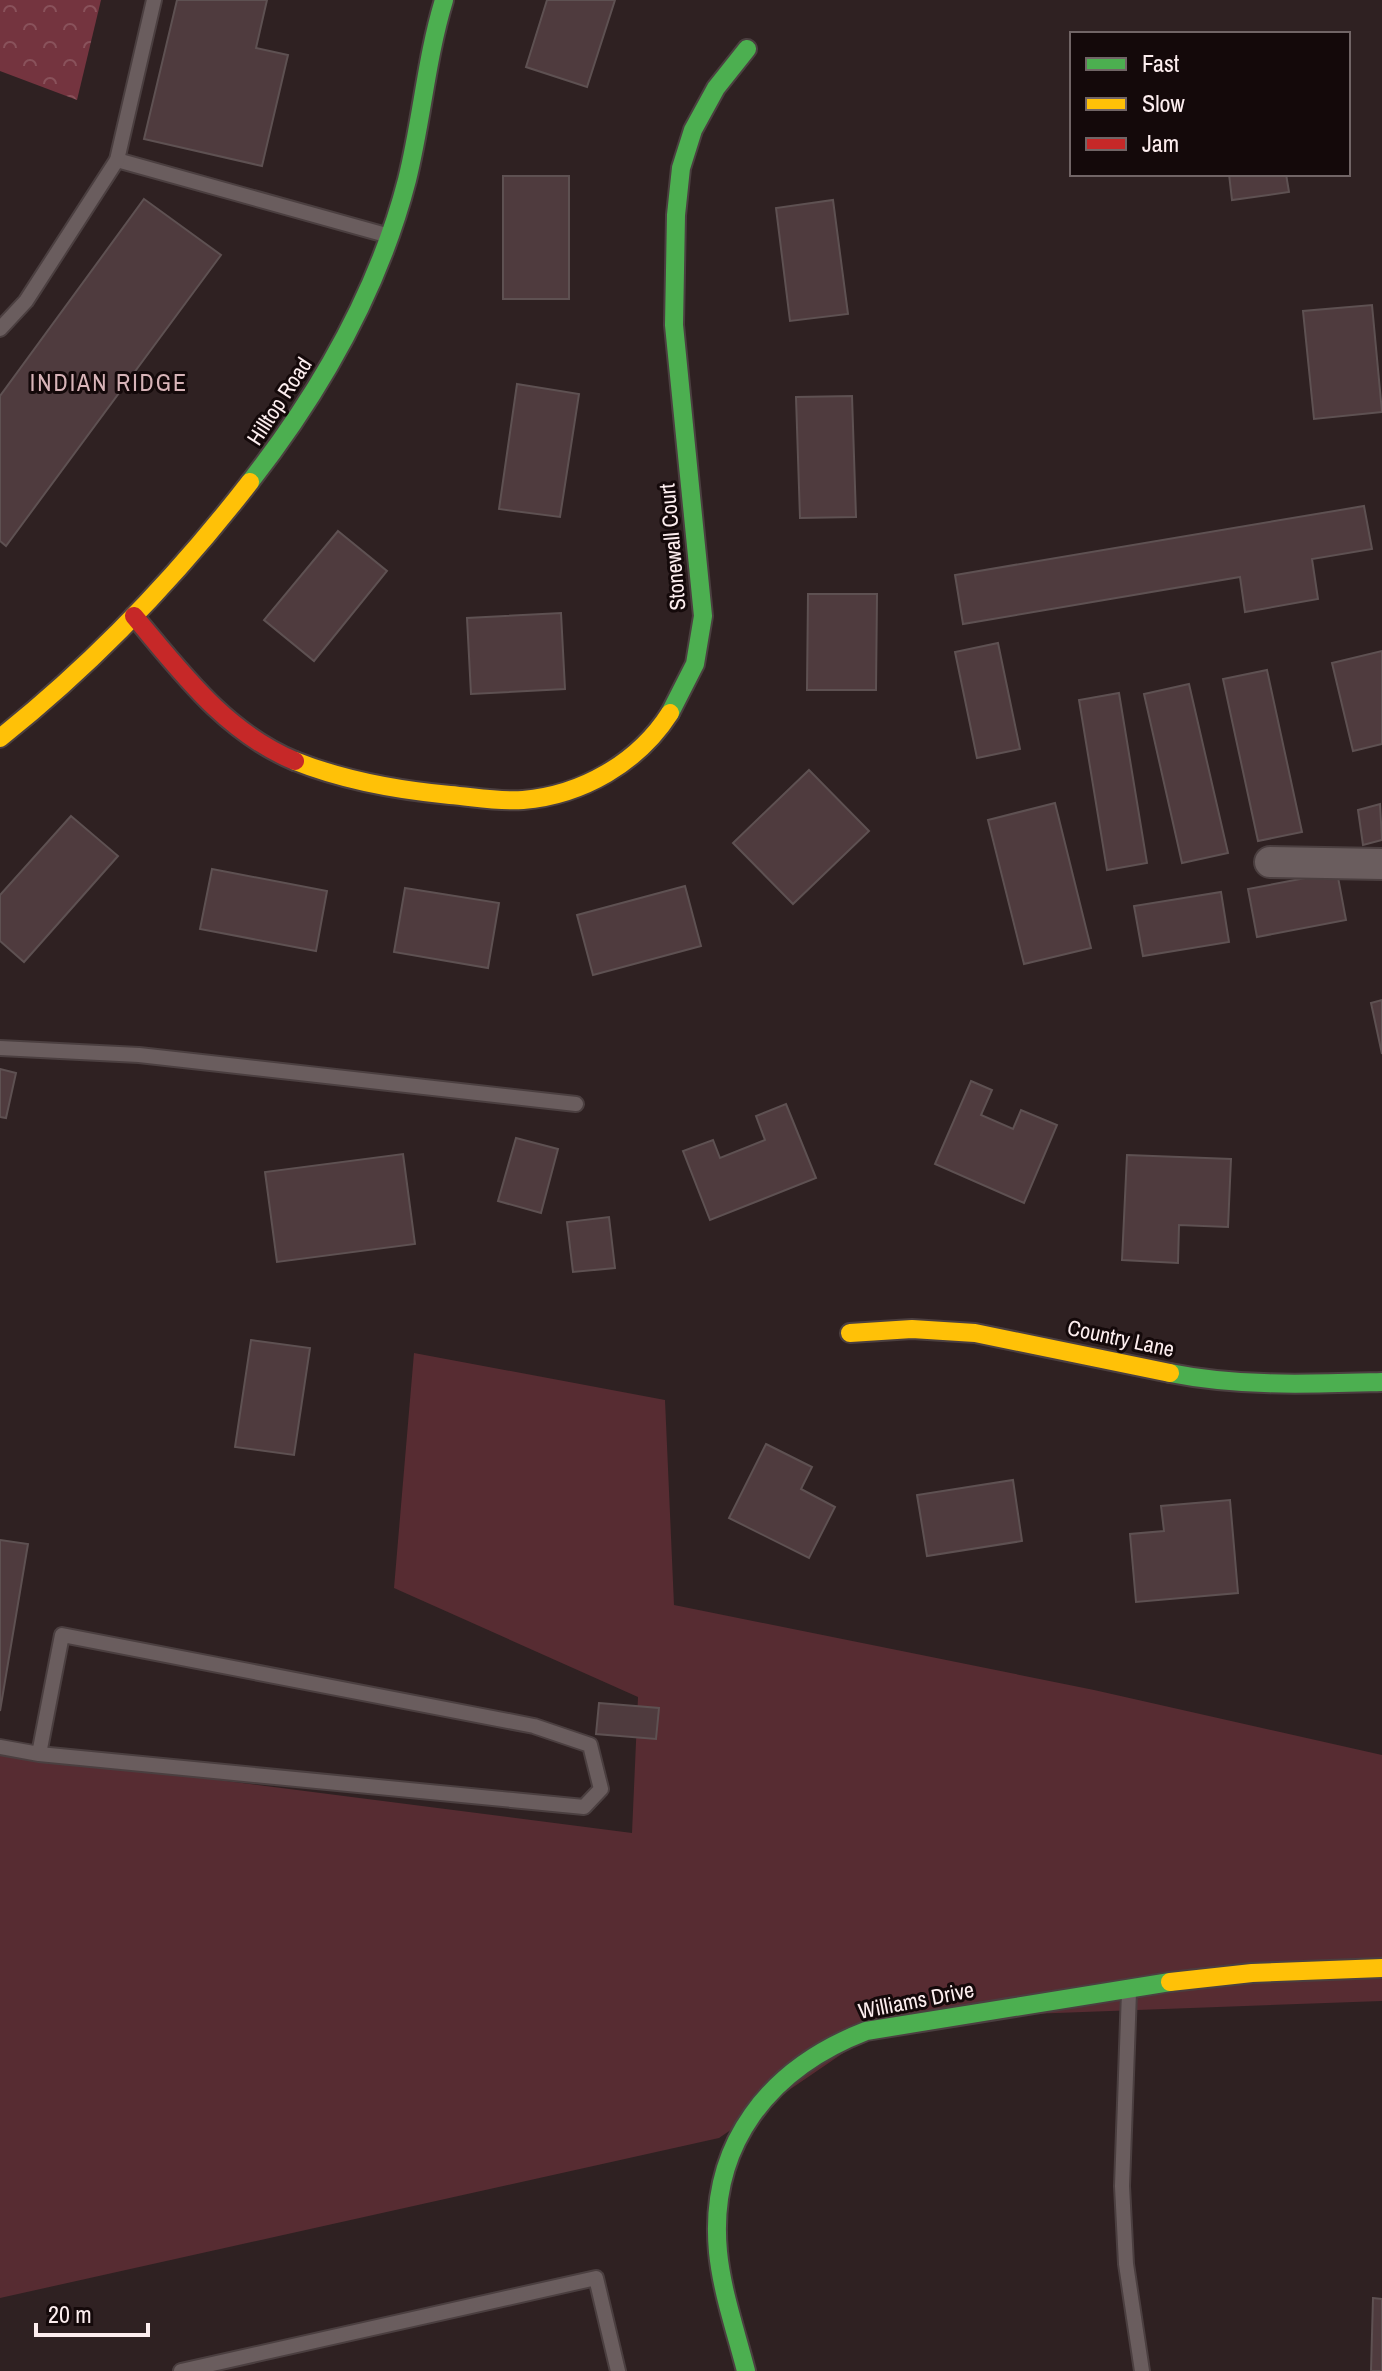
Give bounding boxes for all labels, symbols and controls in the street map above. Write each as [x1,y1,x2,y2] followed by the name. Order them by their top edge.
[1070,32,1350,176] legend
[1142,47,1180,79] text: Fast
[1142,87,1185,119] text: Slow
[1142,127,1179,159] text: Jam
[239,351,319,451] street label: Hilltop Road
[30,366,188,398] district label: INDIAN RIDGE
[652,482,692,612] street label: Stonewall Court
[1065,1312,1177,1364] street label: Country Lane
[856,1974,976,2026] street label: Williams Drive
[36,2287,148,2337] scale bar
[48,2298,92,2330] text: 20 m

